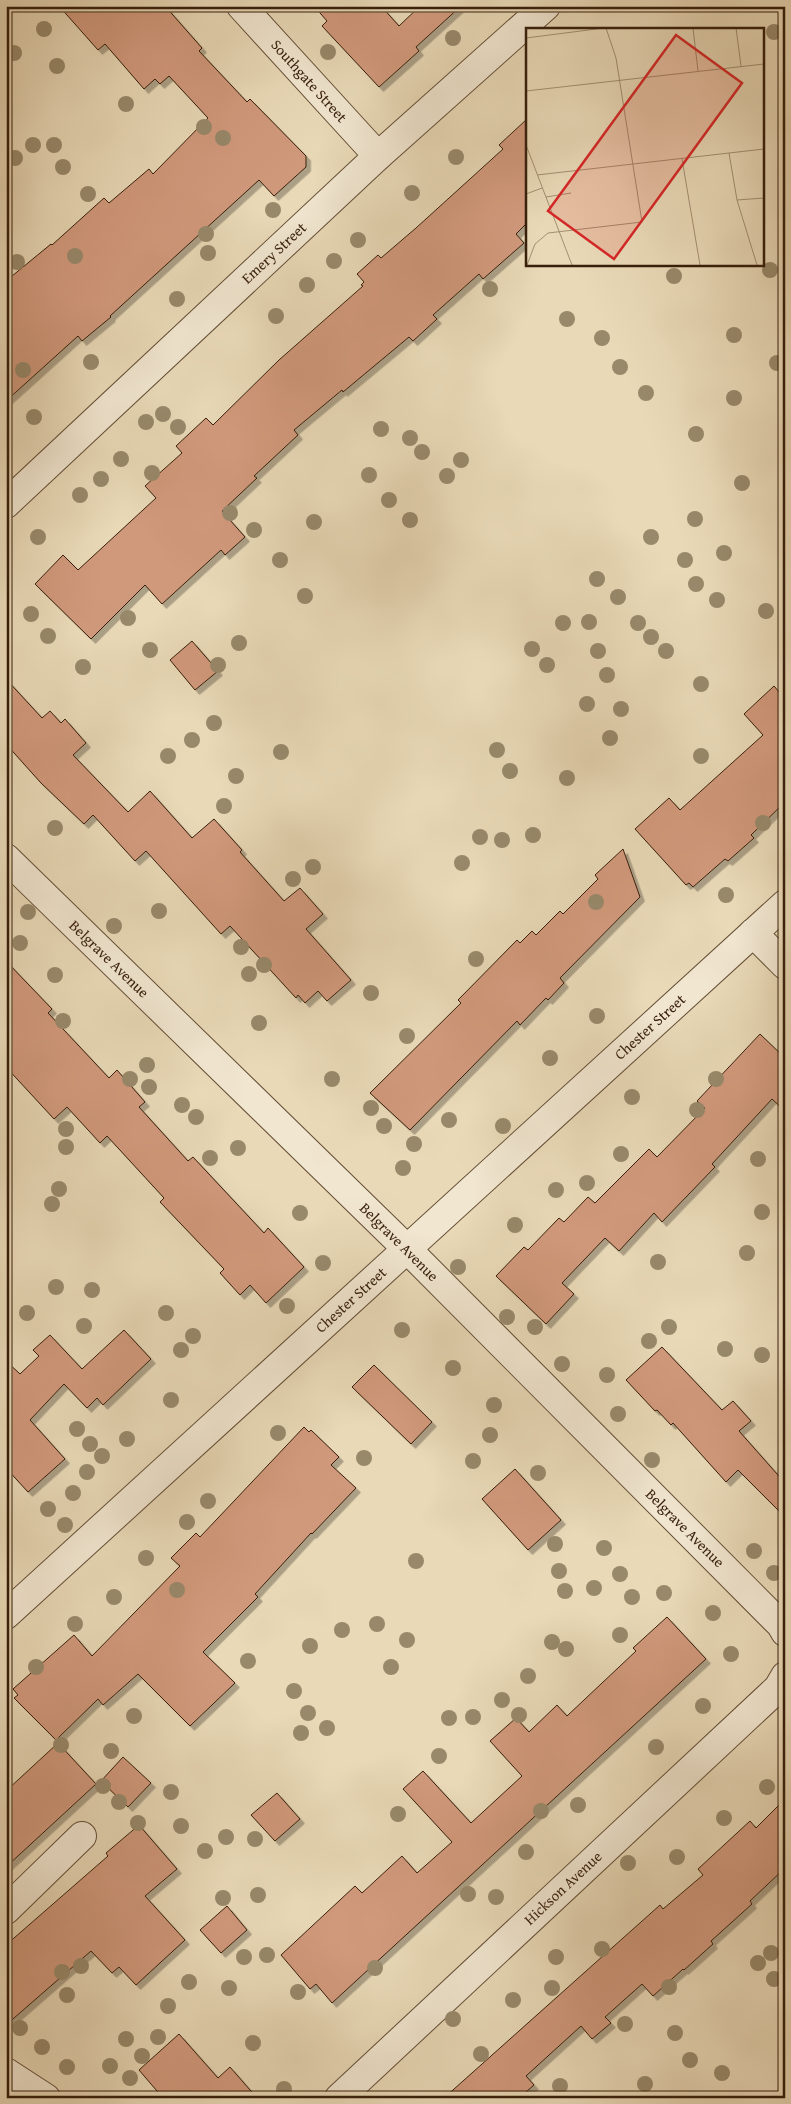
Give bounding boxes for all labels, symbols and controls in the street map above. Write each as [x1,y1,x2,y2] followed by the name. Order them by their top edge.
[526,28,764,265] inset map
[266,35,353,127] street label: Southgate Street
[237,217,311,288] street label: Emery Street
[65,915,154,1002] street label: Belgrave Avenue
[609,988,690,1064] street label: Chester Street
[355,1198,443,1286] street label: Belgrave Avenue
[310,1261,391,1337] street label: Chester Street
[641,1484,729,1572] street label: Belgrave Avenue
[519,1846,606,1929] street label: Hickson Avenue

